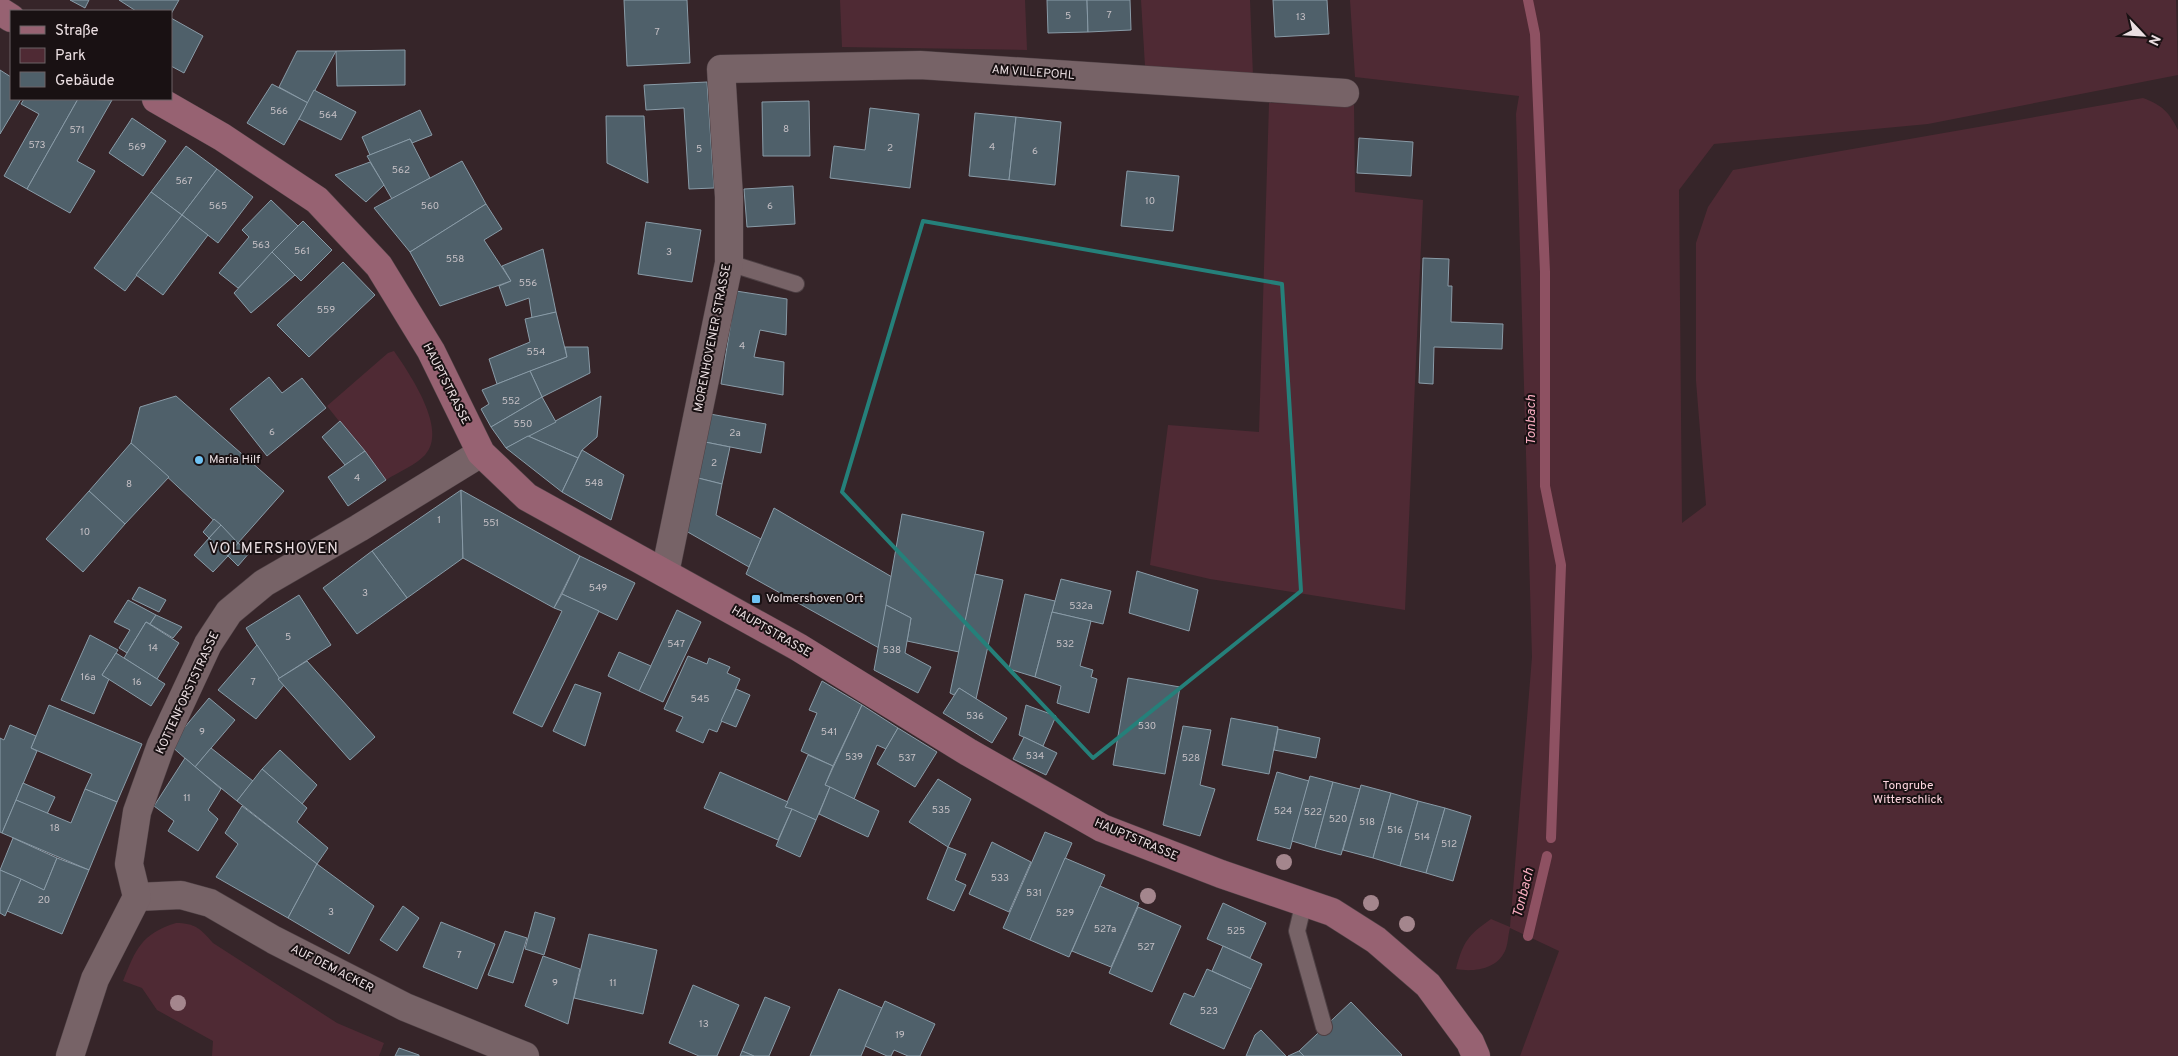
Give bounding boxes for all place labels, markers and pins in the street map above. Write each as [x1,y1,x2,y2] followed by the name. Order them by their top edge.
[209,452,260,468] place label: Maria Hilf
[193,454,205,466] marker: Maria Hilf
[766,591,864,607] place label: Volmershoven Ort
[750,593,762,605] marker: Volmershoven Ort

